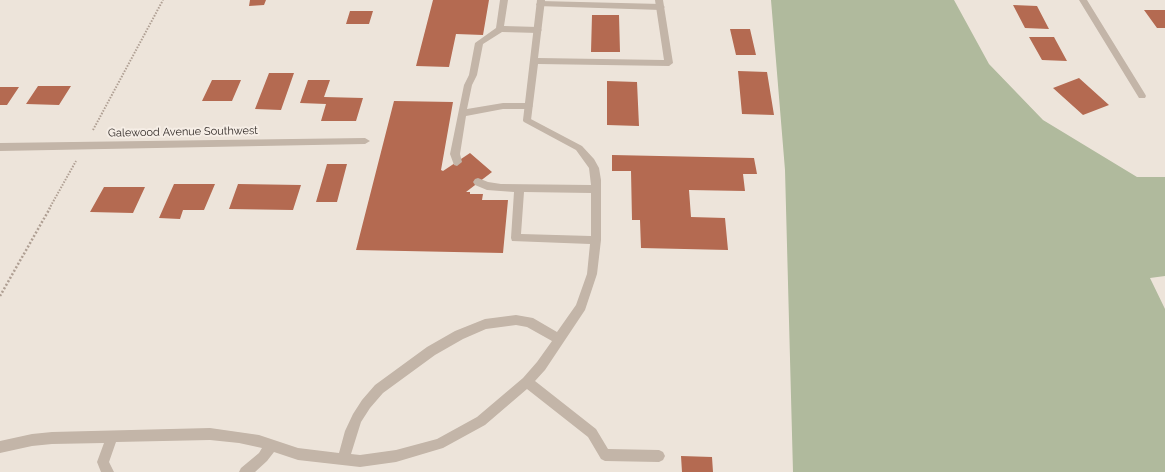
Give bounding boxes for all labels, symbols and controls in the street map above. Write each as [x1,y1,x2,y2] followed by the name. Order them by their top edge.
[108,124,258,140] street label: Galewood Avenue Southwest

